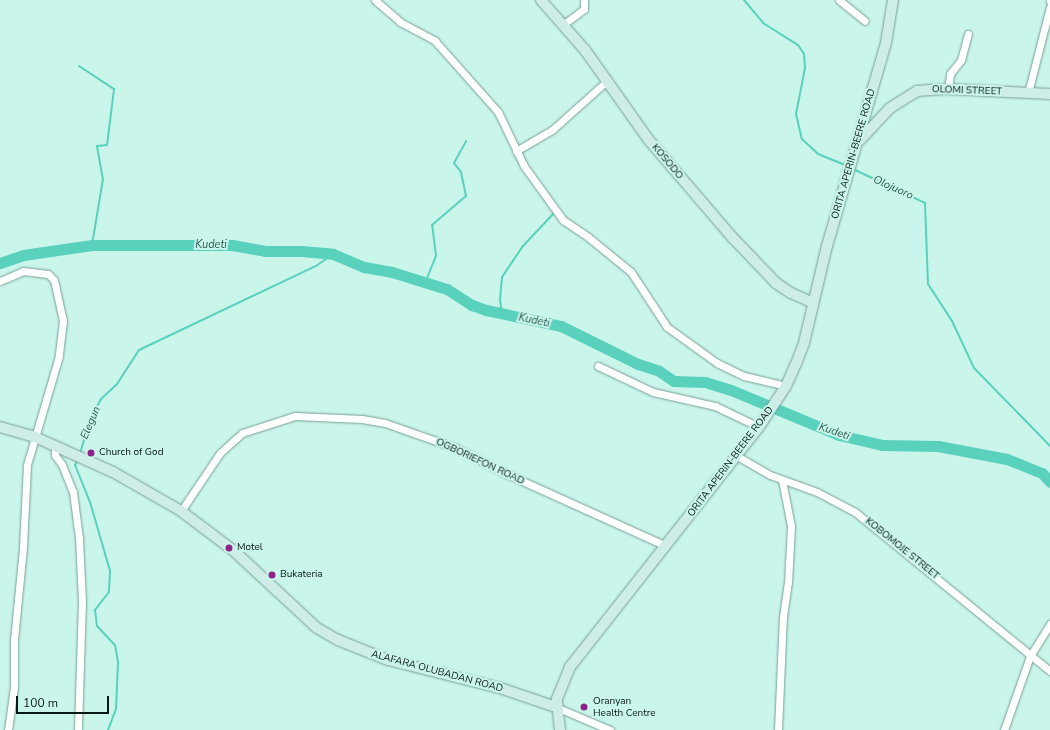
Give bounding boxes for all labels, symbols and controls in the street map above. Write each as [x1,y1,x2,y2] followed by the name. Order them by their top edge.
[932,84,1002,98] street label: OLOMI STREET
[830,88,878,220] street label: ORITA APERIN-BEERE ROAD
[649,142,685,182] street label: KOSODO
[871,173,915,203] water label: Olojuoro
[195,238,227,252] water label: Kudeti
[517,311,551,331] water label: Kudeti
[78,405,104,441] water label: Elegun
[686,405,776,519] street label: ORITA APERIN-BEERE ROAD
[817,421,851,443] water label: Kudeti
[434,436,526,488] street label: OGBORIEFON ROAD
[99,447,163,459] place label: Church of God
[86,448,96,458] marker: Church of God
[863,515,941,583] street label: KOBOMOJE STREET
[237,542,263,554] place label: Motel
[224,543,234,553] marker: Motel
[280,569,323,581] place label: Bukateria
[267,570,277,580] marker: Bukateria
[370,649,504,695] street label: ALAFARA OLUBADAN ROAD
[18,688,111,714] scale bar
[23,695,58,711] text: 100 m
[593,695,656,718] place label: Oranyan Health Centre
[578,701,590,713] marker: Oranyan Health Centre

